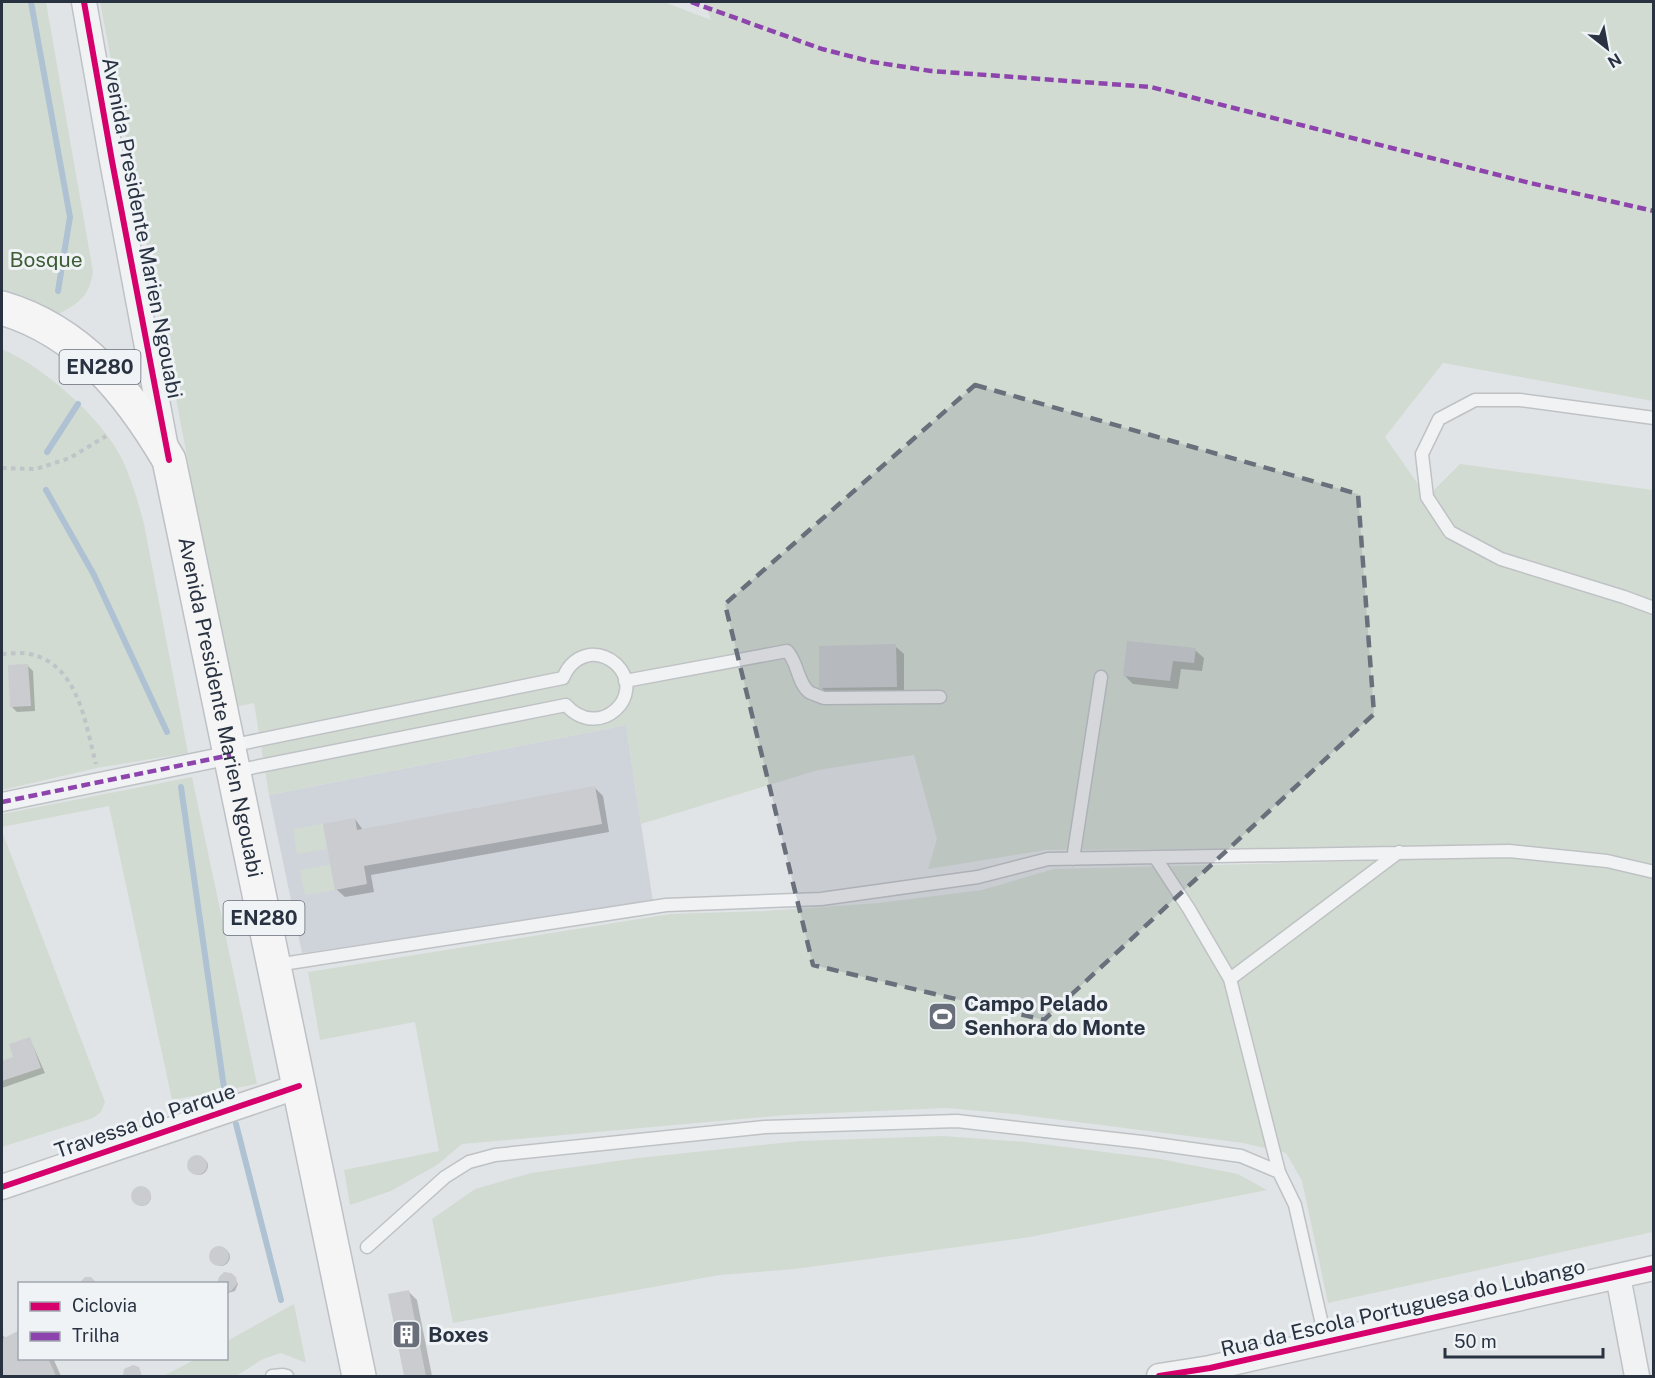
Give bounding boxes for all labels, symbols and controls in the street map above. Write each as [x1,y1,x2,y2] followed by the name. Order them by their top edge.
[1577,18,1637,78] north arrow
[1604,49,1625,72] text: N
[97,55,188,401] street label: Avenida Presidente Marien Ngouabi
[9,247,83,272] park label: Bosque
[60,350,140,384] road number: EN280
[173,535,268,880] street label: Avenida Presidente Marien Ngouabi
[224,901,304,935] road number: EN280
[964,991,1146,1040] place label: Campo Pelado Senhora do Monte
[927,1000,959,1032] sports icon: Campo Pelado Senhora do Monte
[51,1078,239,1163] street label: Travessa do Parque
[1218,1253,1588,1362] street label: Rua da Escola Portuguesa do Lubango
[18,1282,228,1360] legend
[72,1295,137,1316] text: Ciclovia
[391,1319,423,1351] building icon: Boxes
[1445,1321,1602,1359] scale bar
[428,1322,489,1347] place label: Boxes
[72,1325,119,1346] text: Trilha
[1454,1331,1497,1352] text: 50 m

